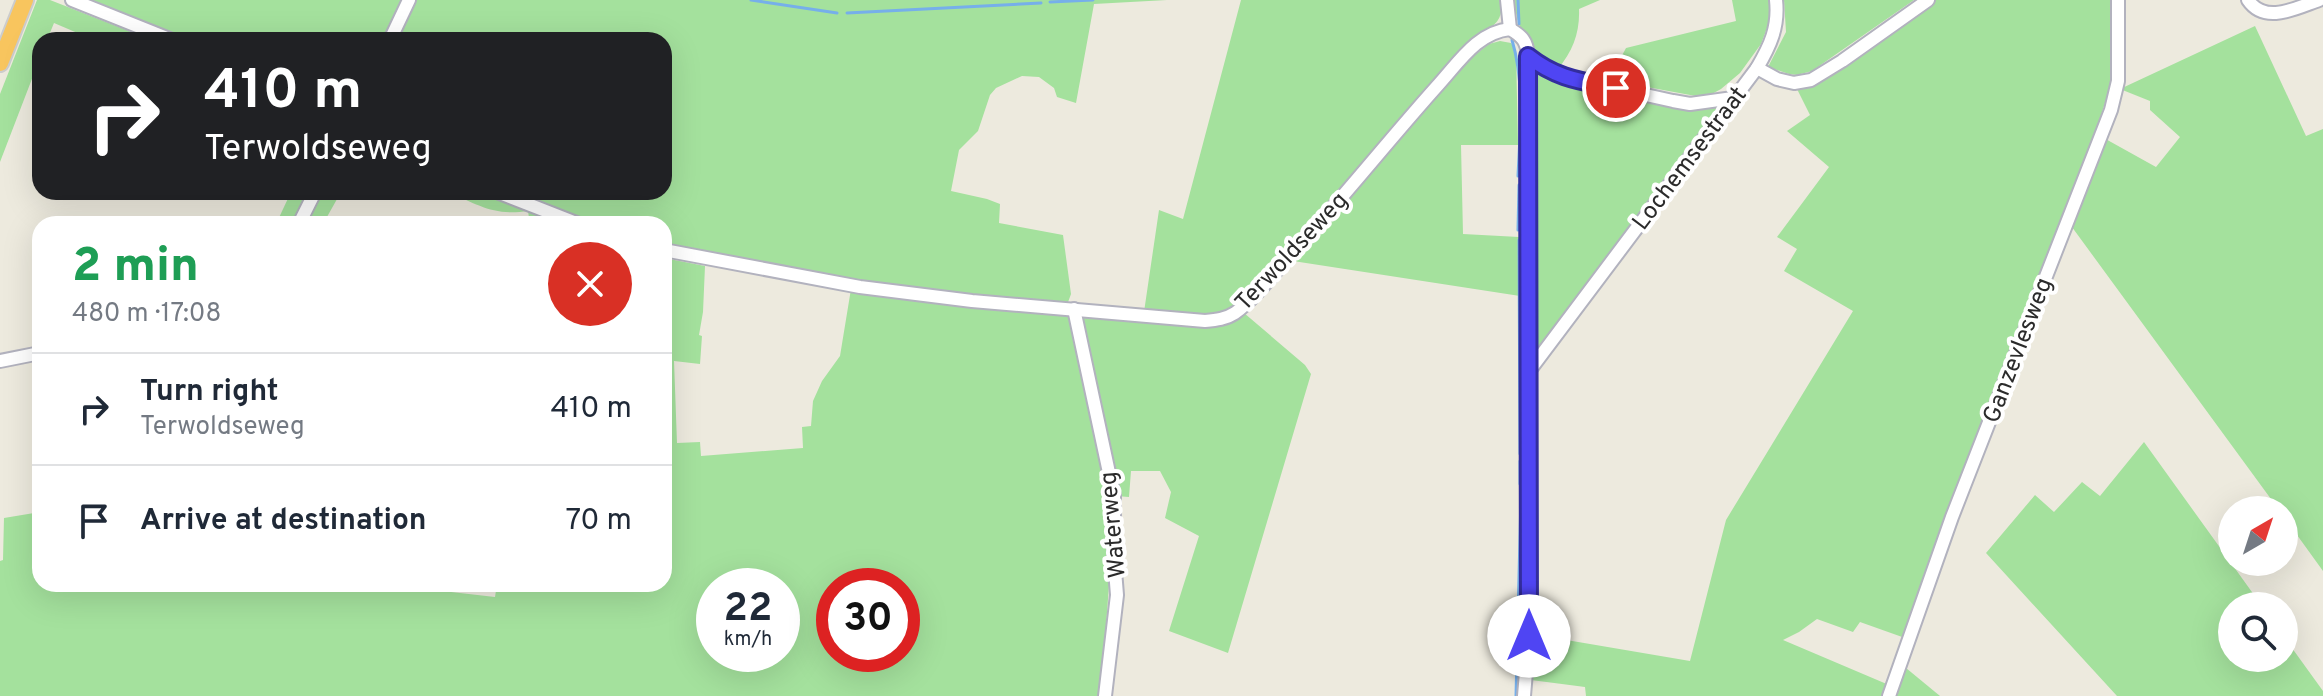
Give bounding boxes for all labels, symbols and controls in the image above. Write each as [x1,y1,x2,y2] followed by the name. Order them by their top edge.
[1582,54,1650,122] pin
[204,58,362,128] text: 410 m
[72,64,176,168] icon: right
[1594,66,1638,110] icon: arrive
[1627,81,1754,237] street label: Lochemsestraat
[204,127,432,173] text: Terwoldseweg
[1230,187,1355,318] street label: Terwoldseweg
[72,238,199,298] text: 2 min
[548,242,632,326] button: close
[1977,274,2060,428] street label: Ganzevlesweg
[72,298,221,331] text: 480 m · 17:08
[140,374,278,411] text: Turn right
[72,387,116,431] icon: right
[550,391,632,428] text: 410 m
[140,411,305,444] text: Terwoldseweg
[1094,470,1134,579] street label: Waterweg
[2218,496,2298,576] north arrow
[2218,496,2298,672] map controls
[72,499,116,543] icon: arrive
[140,503,426,540] text: Arrive at destination
[566,503,632,540] text: 70 m
[816,568,920,672] speed limit sign: 30
[724,585,772,635] text: 22
[2218,592,2298,672] button: search
[1487,594,1571,678] position arrow
[724,627,772,653] text: km/h

